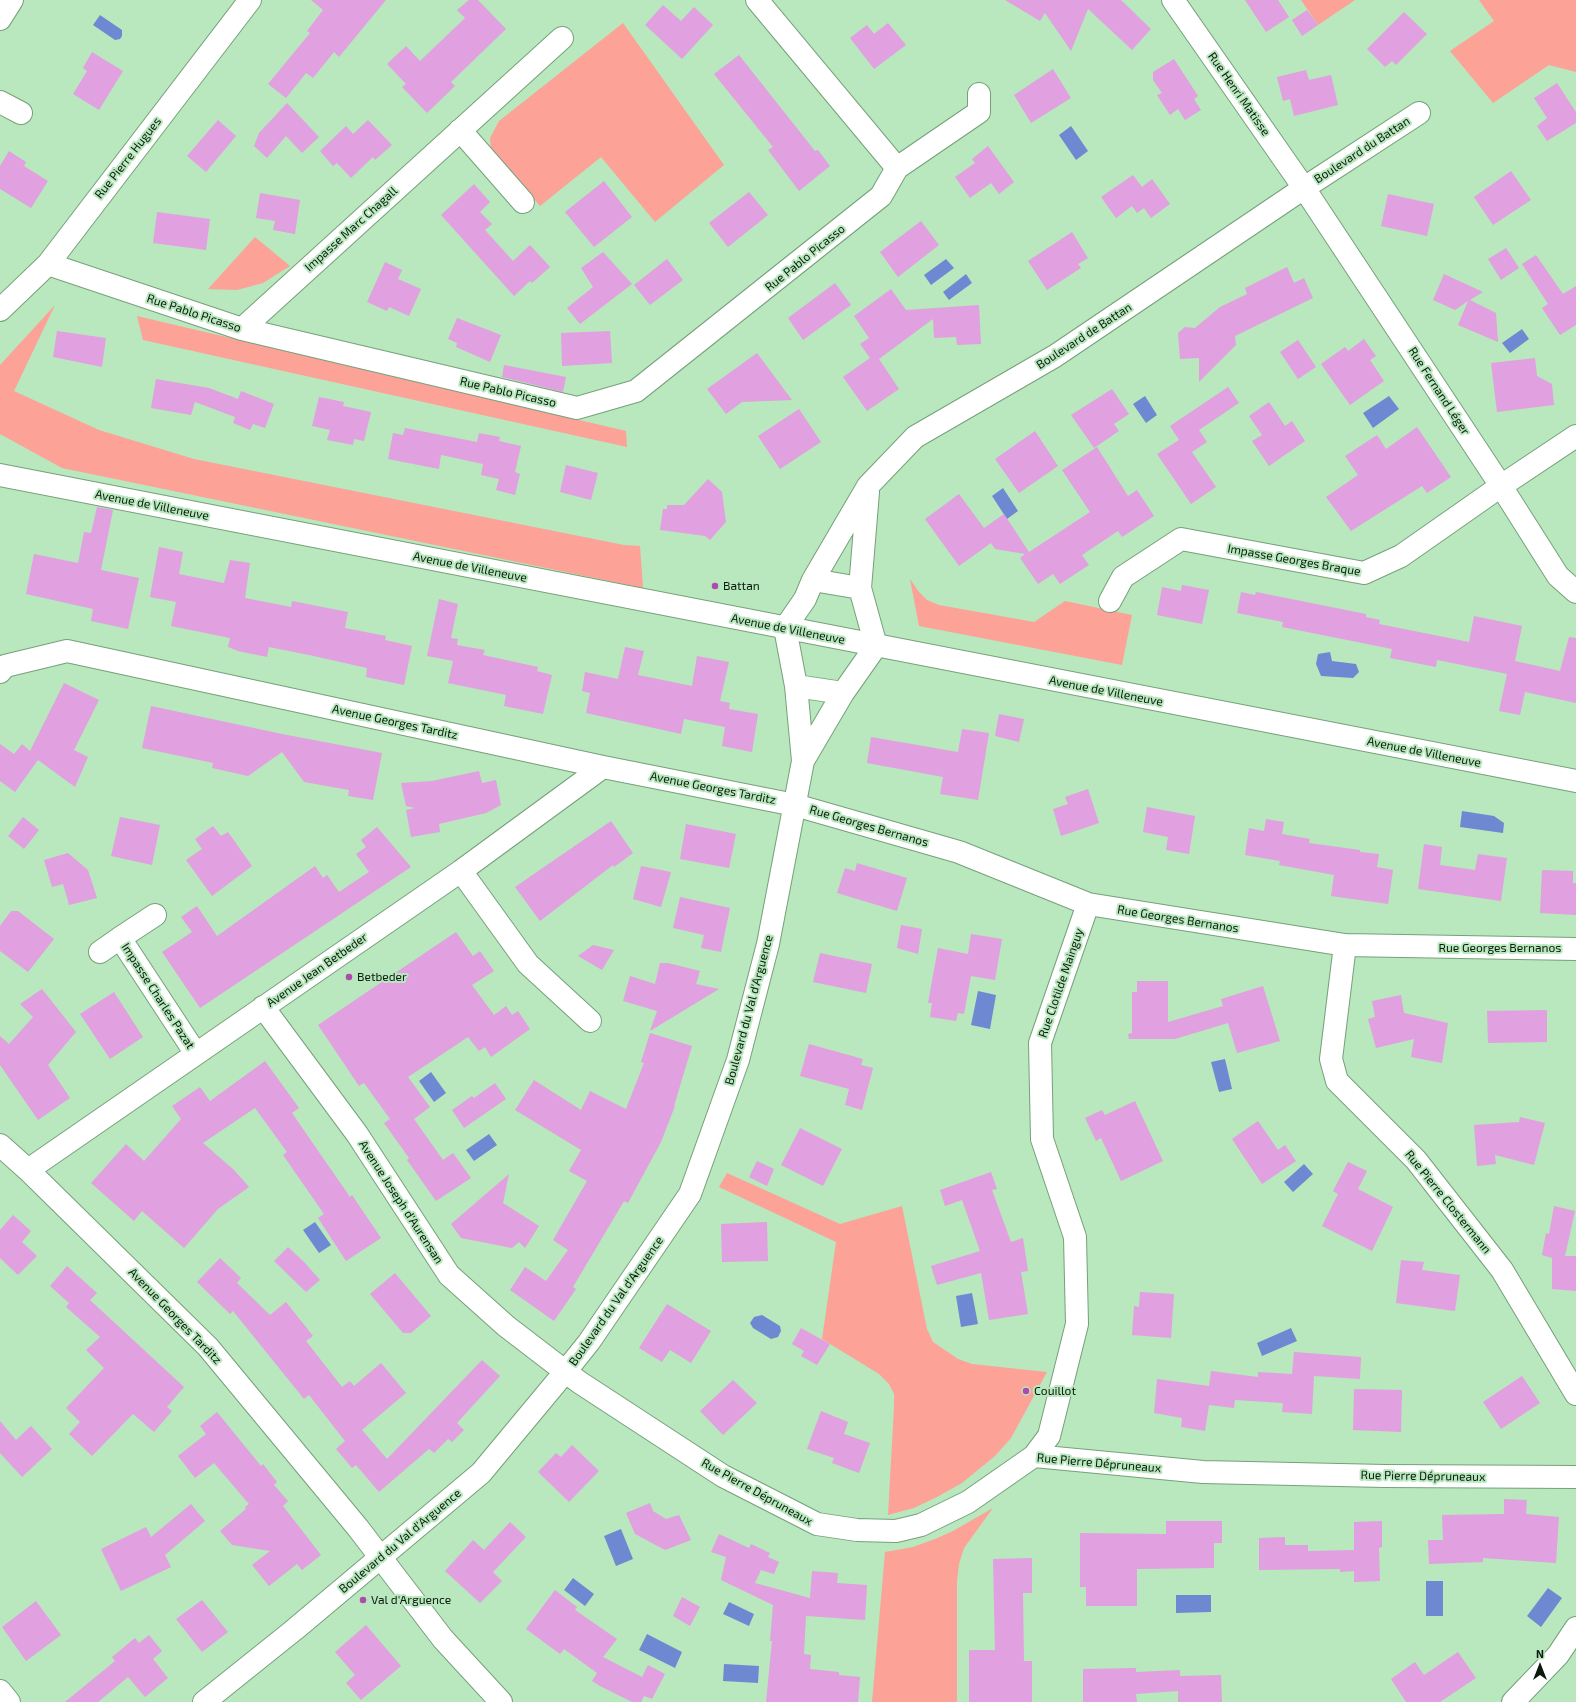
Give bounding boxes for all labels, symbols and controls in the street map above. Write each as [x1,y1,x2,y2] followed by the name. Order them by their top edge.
[1205,49,1273,139] street label: Rue Henri Matisse
[92,114,164,202] street label: Rue Pierre Hugues
[1311,114,1413,186] street label: Boulevard du Battan
[302,184,400,274] street label: Impasse Marc Chagall
[762,221,848,295] street label: Rue Pablo Picasso
[145,291,243,335] street label: Rue Pablo Picasso
[1034,300,1134,372] street label: Boulevard de Battan
[1405,345,1473,437] street label: Rue Fernand Léger
[458,374,558,410] street label: Rue Pablo Picasso
[94,487,210,523] street label: Avenue de Villeneuve
[1226,541,1362,579] street label: Impasse Georges Braque
[412,549,528,585] street label: Avenue de Villeneuve
[723,579,760,593] place label: Battan
[710,581,720,591] marker: Battan
[730,611,846,647] street label: Avenue de Villeneuve
[1048,673,1164,709] street label: Avenue de Villeneuve
[331,702,459,742] street label: Avenue Georges Tarditz
[1366,734,1482,770] street label: Avenue de Villeneuve
[649,769,777,807] street label: Avenue Georges Tarditz
[808,802,930,850] street label: Rue Georges Bernanos
[1116,902,1240,936] street label: Rue Georges Bernanos
[1036,926,1086,1040] street label: Rue Clotilde Mainguy
[264,930,370,1010] street label: Avenue Jean Betbeder
[722,933,776,1087] street label: Boulevard du Val d'Arguence
[118,940,198,1052] street label: Impasse Charles Pazat
[1439,941,1561,955] street label: Rue Georges Bernanos
[357,970,407,984] place label: Betbeder
[344,972,354,982] marker: Betbeder
[356,1138,446,1266] street label: Avenue Joseph d'Aurensan
[1402,1147,1494,1257] street label: Rue Pierre Clostermann
[566,1233,666,1369] street label: Boulevard du Val d'Arguence
[125,1265,225,1367] street label: Avenue Georges Tarditz
[1034,1384,1076,1398] place label: Couillot
[1021,1386,1031,1396] marker: Couillot
[1036,1450,1162,1476] street label: Rue Pierre Dépruneaux
[699,1455,815,1529] street label: Rue Pierre Dépruneaux
[1361,1468,1485,1484] street label: Rue Pierre Dépruneaux
[336,1486,464,1596] street label: Boulevard du Val d'Arguence
[371,1593,451,1607] place label: Val d'Arguence
[358,1595,368,1605] marker: Val d'Arguence
[1520,1646,1560,1686] north arrow
[1536,1647,1544,1660] text: N

